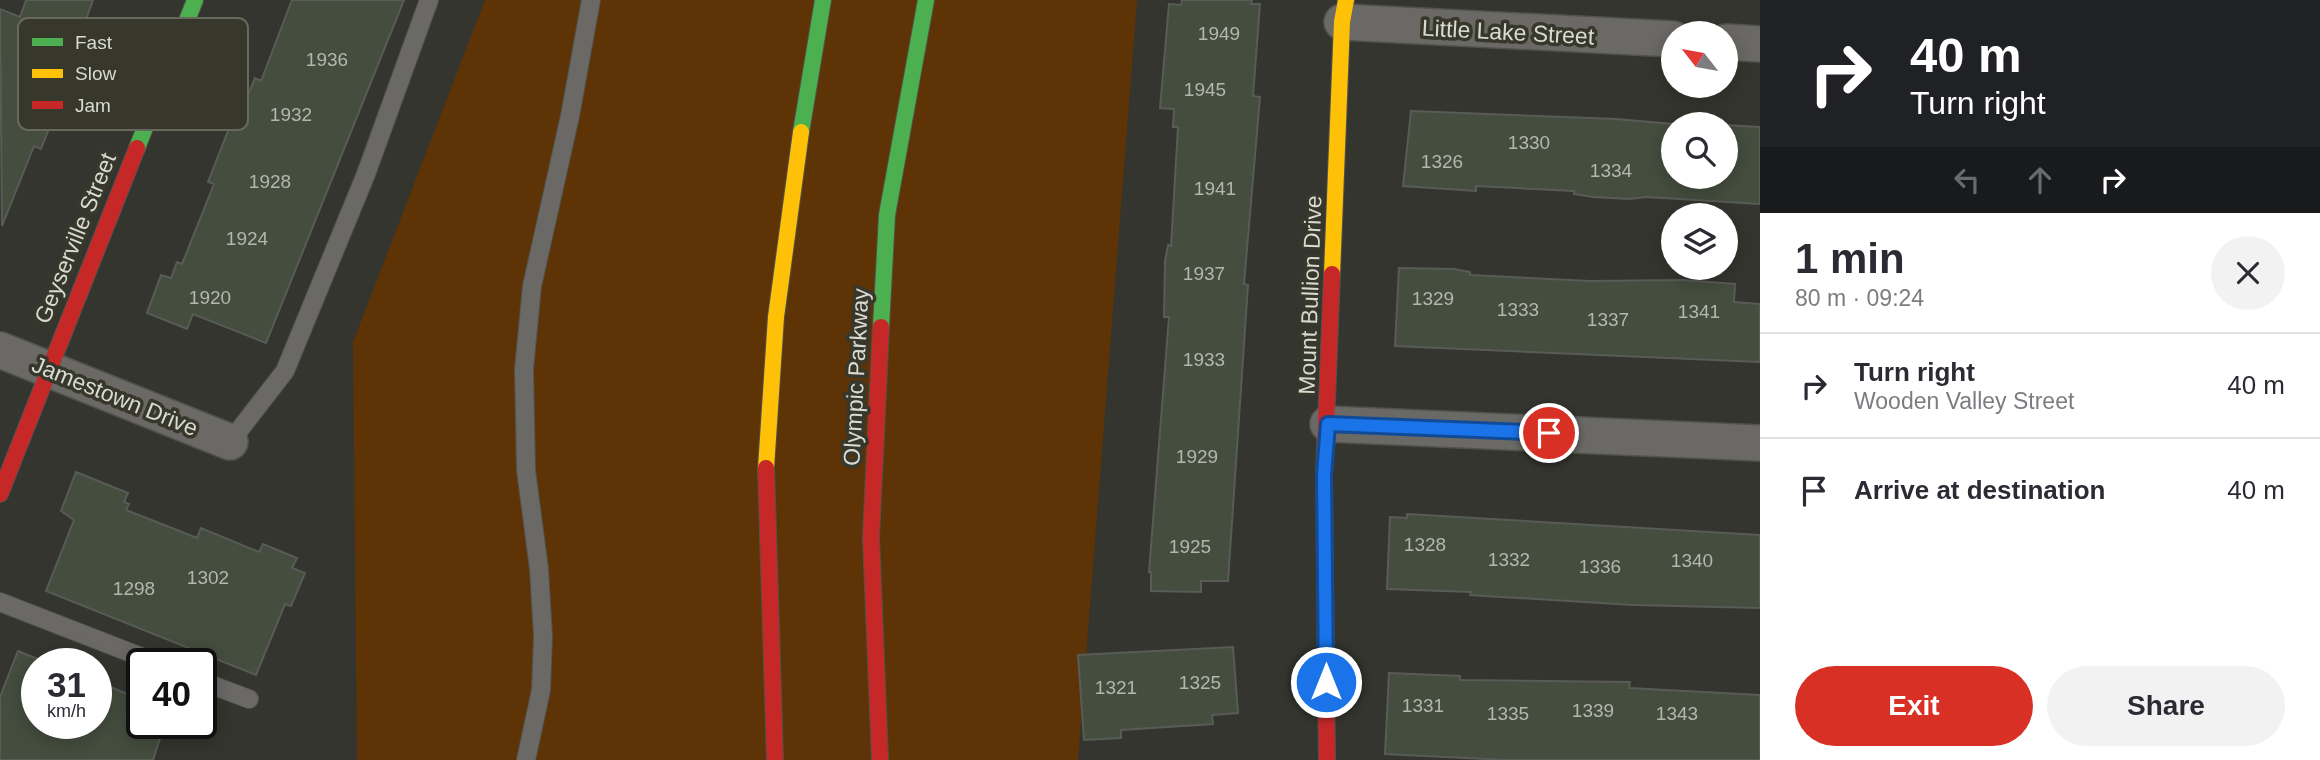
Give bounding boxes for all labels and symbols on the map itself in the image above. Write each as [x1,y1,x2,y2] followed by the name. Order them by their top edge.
[1421,15,1595,50] street label: Little Lake Street
[18,18,248,130] legend
[1661,21,1738,98] north arrow
[1198,23,1240,44] house number: 1949
[75,32,113,53] text: Fast
[306,49,348,70] house number: 1936
[75,63,116,84] text: Slow
[1184,79,1226,100] house number: 1945
[75,95,111,116] text: Jam
[270,104,312,125] house number: 1932
[1508,132,1550,153] house number: 1330
[29,148,121,327] street label: Geyserville Street
[1421,151,1463,172] house number: 1326
[1590,160,1633,181] house number: 1334
[249,171,291,192] house number: 1928
[1194,178,1236,199] house number: 1941
[1294,195,1326,395] street label: Mount Bullion Drive
[226,228,269,249] house number: 1924
[1183,263,1225,284] house number: 1937
[189,287,231,308] house number: 1920
[838,287,874,466] street label: Olympic Parkway
[1412,288,1454,309] house number: 1329
[1497,299,1539,320] house number: 1333
[1678,301,1720,322] house number: 1341
[1587,309,1629,330] house number: 1337
[1183,349,1225,370] house number: 1933
[28,351,202,441] street label: Jamestown Drive
[1519,403,1579,463] pin
[1176,446,1218,467] house number: 1929
[1404,534,1446,555] house number: 1328
[1169,536,1211,557] house number: 1925
[1488,549,1530,570] house number: 1332
[1671,550,1713,571] house number: 1340
[1579,556,1621,577] house number: 1336
[187,567,229,588] house number: 1302
[113,578,155,599] house number: 1298
[1289,645,1363,719] position arrow
[126,648,217,739] speed limit sign: 40
[1179,672,1221,693] house number: 1325
[1095,677,1137,698] house number: 1321
[1402,695,1444,716] house number: 1331
[1572,700,1614,721] house number: 1339
[1487,703,1529,724] house number: 1335
[1656,703,1698,724] house number: 1343

